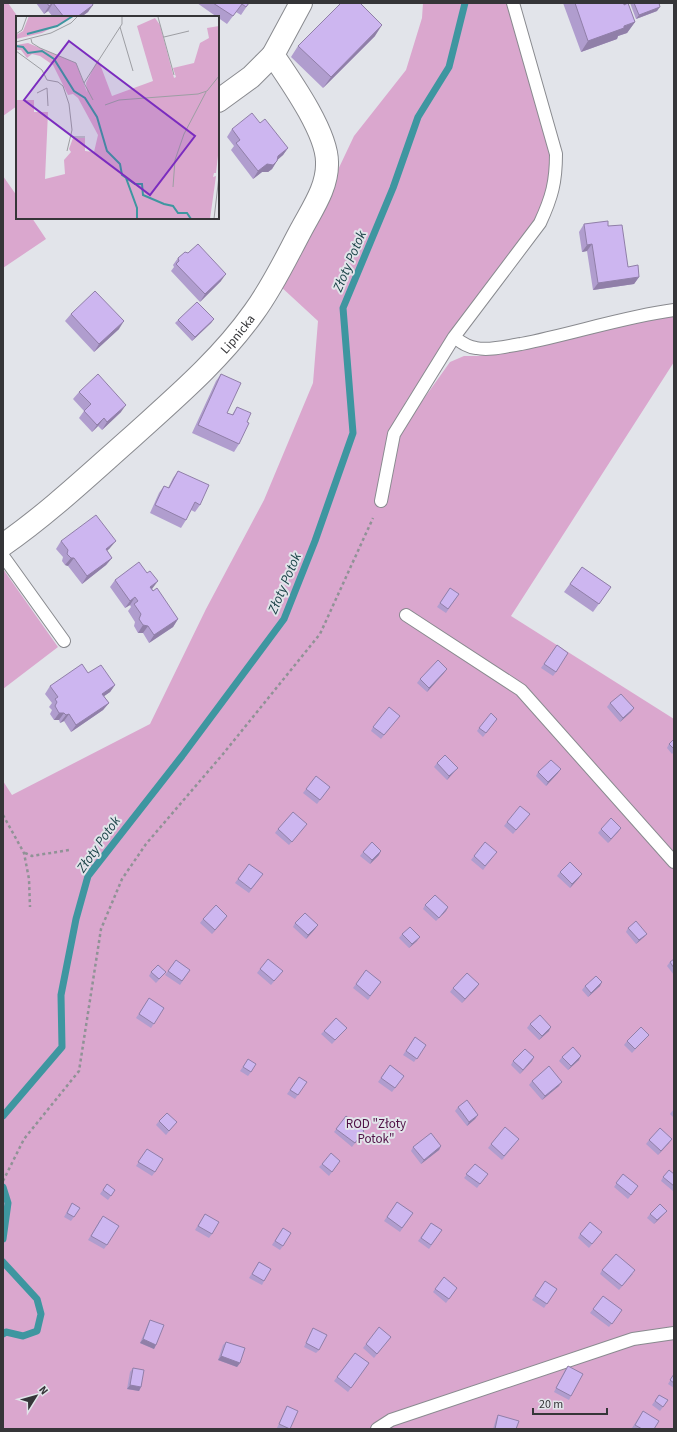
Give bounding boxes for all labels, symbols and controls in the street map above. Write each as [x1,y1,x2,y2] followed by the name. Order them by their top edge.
[16,16,219,219] inset map
[328,227,372,296] water label: Złoty Potok
[216,311,259,358] street label: Lipnicka
[263,549,307,618] water label: Złoty Potok
[71,812,126,878] water label: Złoty Potok
[346,1115,406,1148] park label: ROD "Złoty Potok"
[16,1376,56,1416] north arrow
[35,1383,52,1398] text: N
[533,1390,607,1416] scale bar
[539,1396,563,1413] text: 20 m

